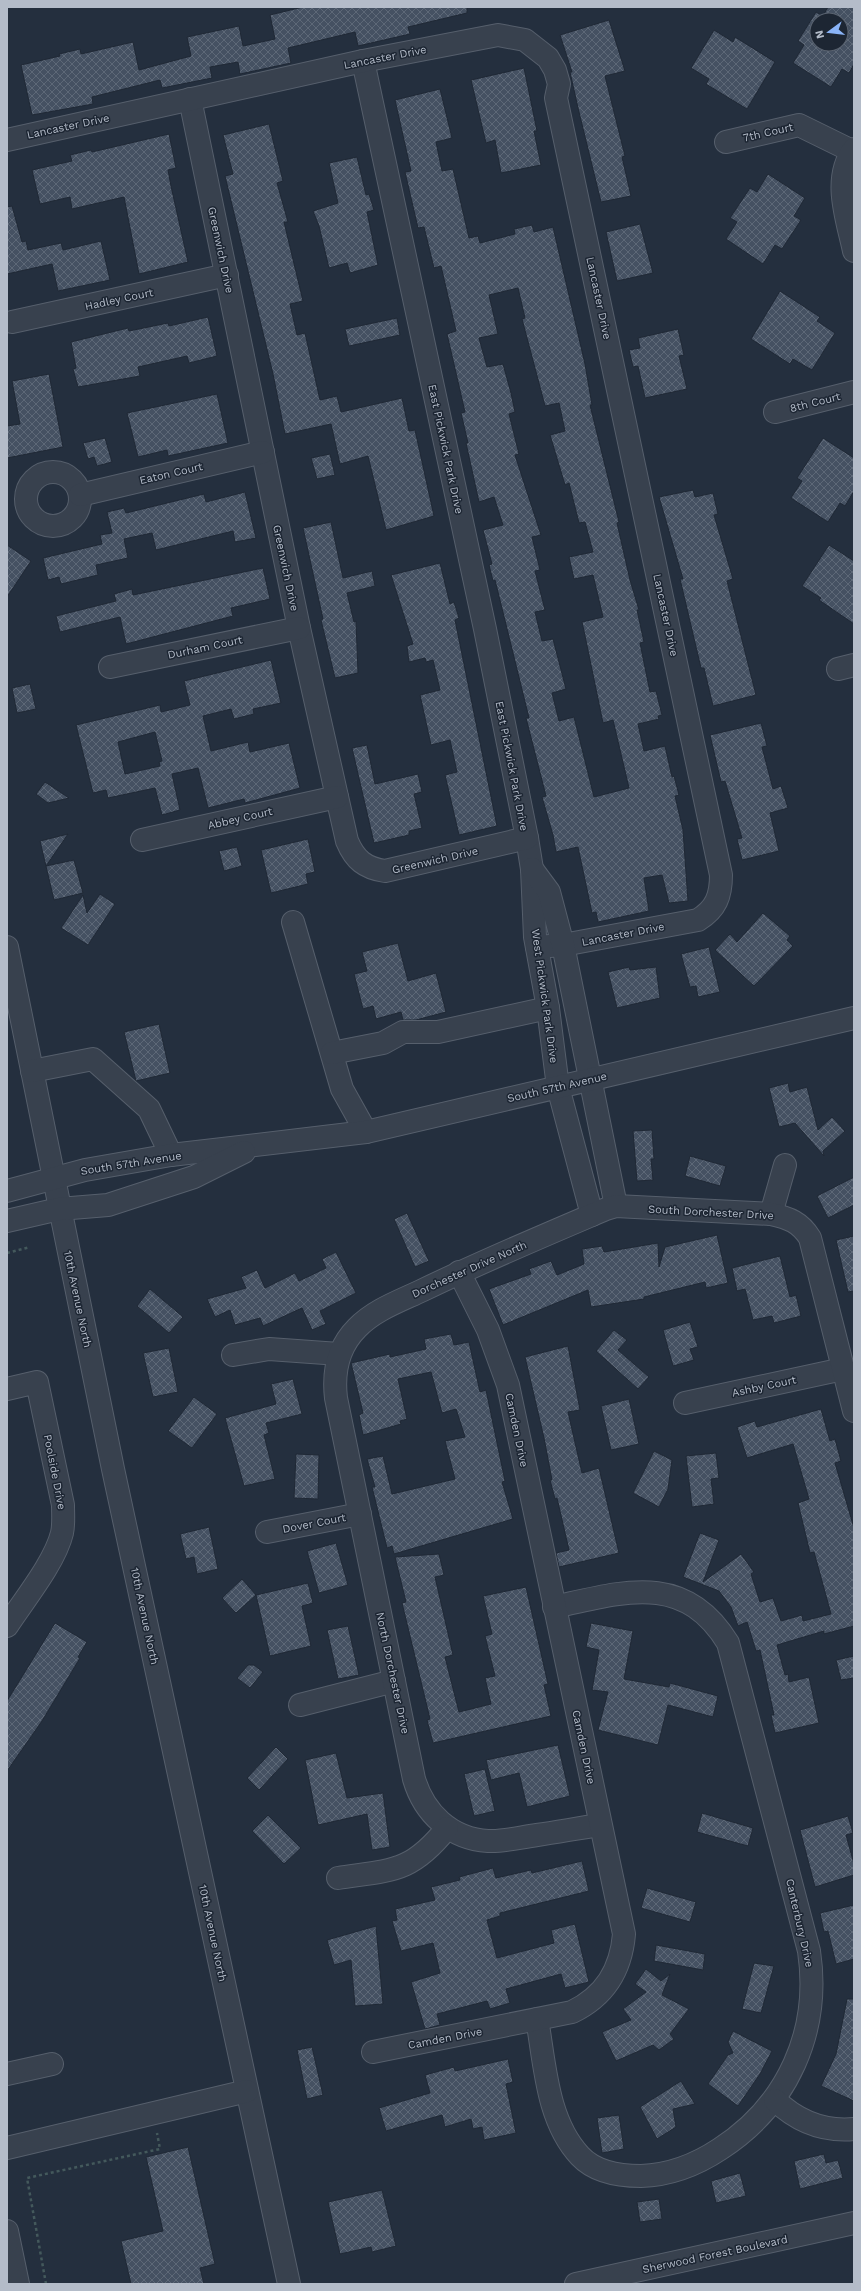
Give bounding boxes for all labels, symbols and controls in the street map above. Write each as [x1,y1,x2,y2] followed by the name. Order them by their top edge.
[809,12,849,52] north arrow
[812,29,827,40] text: N
[343,43,428,72] street label: Lancaster Drive
[26,111,111,142] street label: Lancaster Drive
[742,120,795,145] street label: 7th Court
[205,206,236,294] street label: Greenwich Drive
[583,256,614,341] street label: Lancaster Drive
[84,286,155,313] street label: Hadley Court
[425,383,466,515] street label: East Pickwick Park Drive
[788,390,842,415] street label: 8th Court
[138,460,204,487] street label: Eaton Court
[270,524,301,612] street label: Greenwich Drive
[650,573,681,658] street label: Lancaster Drive
[166,633,244,662] street label: Durham Court
[493,700,530,832] street label: East Pickwick Park Drive
[206,805,274,832] street label: Abbey Court
[391,844,479,877] street label: Greenwich Drive
[581,920,666,949] street label: Lancaster Drive
[529,928,560,1064] street label: West Pickwick Park Drive
[506,1070,608,1105] street label: South 57th Avenue
[80,1149,182,1178] street label: South 57th Avenue
[648,1203,774,1222] street label: South Dorchester Drive
[410,1238,529,1301] street label: Dorchester Drive North
[61,1249,94,1349] street label: 10th Avenue North
[731,1373,798,1400] street label: Ashby Court
[502,1392,531,1468] street label: Camden Drive
[41,1433,68,1511] street label: Poolside Drive
[281,1511,347,1536] street label: Dover Court
[128,1566,161,1666] street label: 10th Avenue North
[373,1611,412,1735] street label: North Dorchester Drive
[569,1709,598,1785] street label: Camden Drive
[783,1877,816,1969] street label: Canterbury Drive
[196,1883,229,1983] street label: 10th Avenue North
[407,2025,483,2052] street label: Camden Drive
[641,2233,789,2276] street label: Sherwood Forest Boulevard

